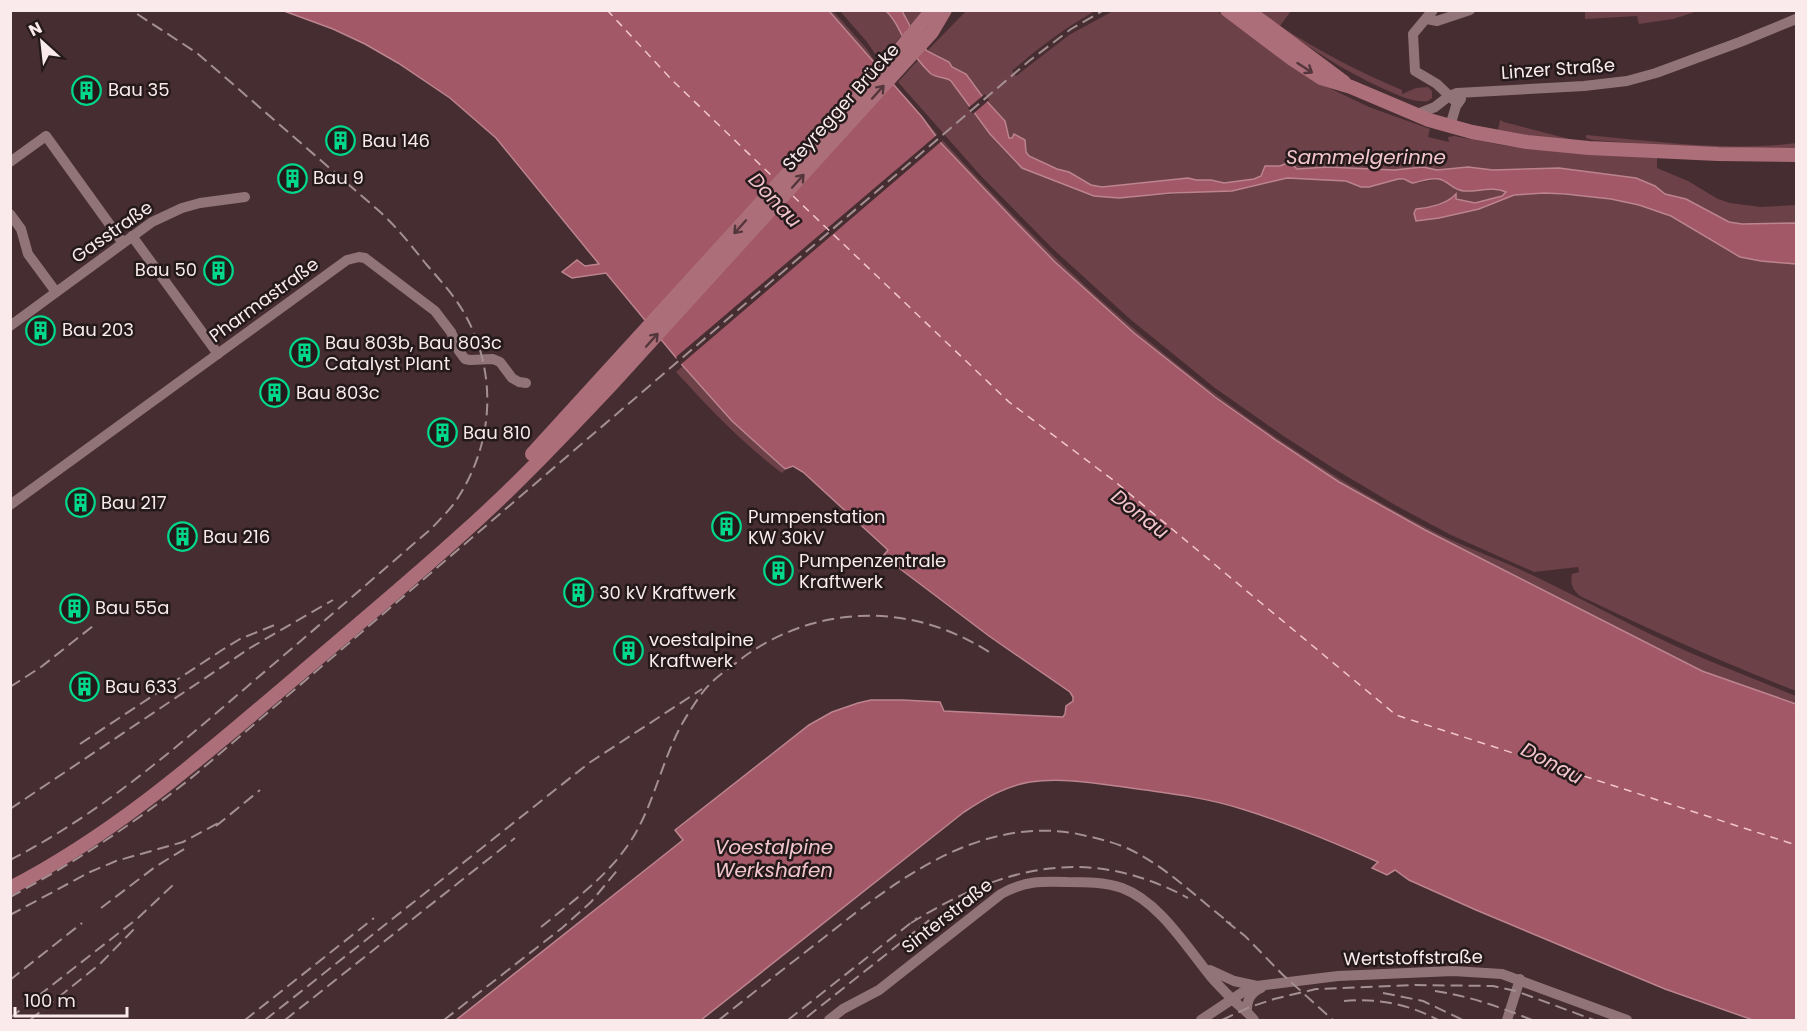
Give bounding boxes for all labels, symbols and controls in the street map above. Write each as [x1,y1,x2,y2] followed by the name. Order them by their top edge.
[12,12,72,72] north arrow
[25,16,46,42] text: N
[776,37,905,176] street label: Steyregger Brücke
[1500,52,1616,85] street label: Linzer Straße
[1297,62,1313,74] one-way arrow
[71,74,103,106] building icon: Bau 35
[108,77,169,102] place label: Bau 35
[871,85,885,100] one-way arrow
[325,125,357,157] building icon: Bau 146
[362,128,430,153] place label: Bau 146
[1286,143,1446,171] water label: Sammelgerinne
[276,162,308,194] building icon: Bau 9
[313,165,364,190] place label: Bau 9
[742,166,808,234] water label: Donau
[791,173,805,188] one-way arrow
[66,194,157,269] street label: Gasstraße
[733,219,747,234] one-way arrow
[204,251,324,348] street label: Pharmastraße
[202,254,234,286] building icon: Bau 50
[135,257,197,282] place label: Bau 50
[25,314,57,346] building icon: Bau 203
[62,317,134,342] place label: Bau 203
[325,330,502,376] place label: Bau 803b, Bau 803c Catalyst Plant
[645,333,659,348] one-way arrow
[288,337,320,369] building icon: Bau 803b, Bau 803c Catalyst Plant
[259,377,291,409] building icon: Bau 803c
[296,380,380,405] place label: Bau 803c
[426,417,458,449] building icon: Bau 810
[463,420,531,445] place label: Bau 810
[1105,483,1175,545] water label: Donau
[64,487,96,519] building icon: Bau 217
[101,490,167,515] place label: Bau 217
[748,504,885,550] place label: Pumpenstation KW 30kV
[711,511,743,543] building icon: Pumpenstation KW 30kV
[166,521,198,553] building icon: Bau 216
[203,524,270,549] place label: Bau 216
[799,548,946,594] place label: Pumpenzentrale Kraftwerk
[762,555,794,587] building icon: Pumpenzentrale Kraftwerk
[562,577,594,609] building icon: 30 kV Kraftwerk
[599,580,737,605] place label: 30 kV Kraftwerk
[58,592,90,624] building icon: Bau 55a
[95,595,169,620] place label: Bau 55a
[649,627,754,673] place label: voestalpine Kraftwerk
[612,634,644,666] building icon: voestalpine Kraftwerk
[68,671,100,703] building icon: Bau 633
[105,674,177,699] place label: Bau 633
[1516,735,1588,791] water label: Donau
[715,833,833,884] water label: Voestalpine Werkshafen
[896,872,997,959] street label: Sinterstraße
[1343,944,1483,971] street label: Wertstoffstraße
[15,980,128,1018] scale bar
[24,988,76,1013] text: 100 m

